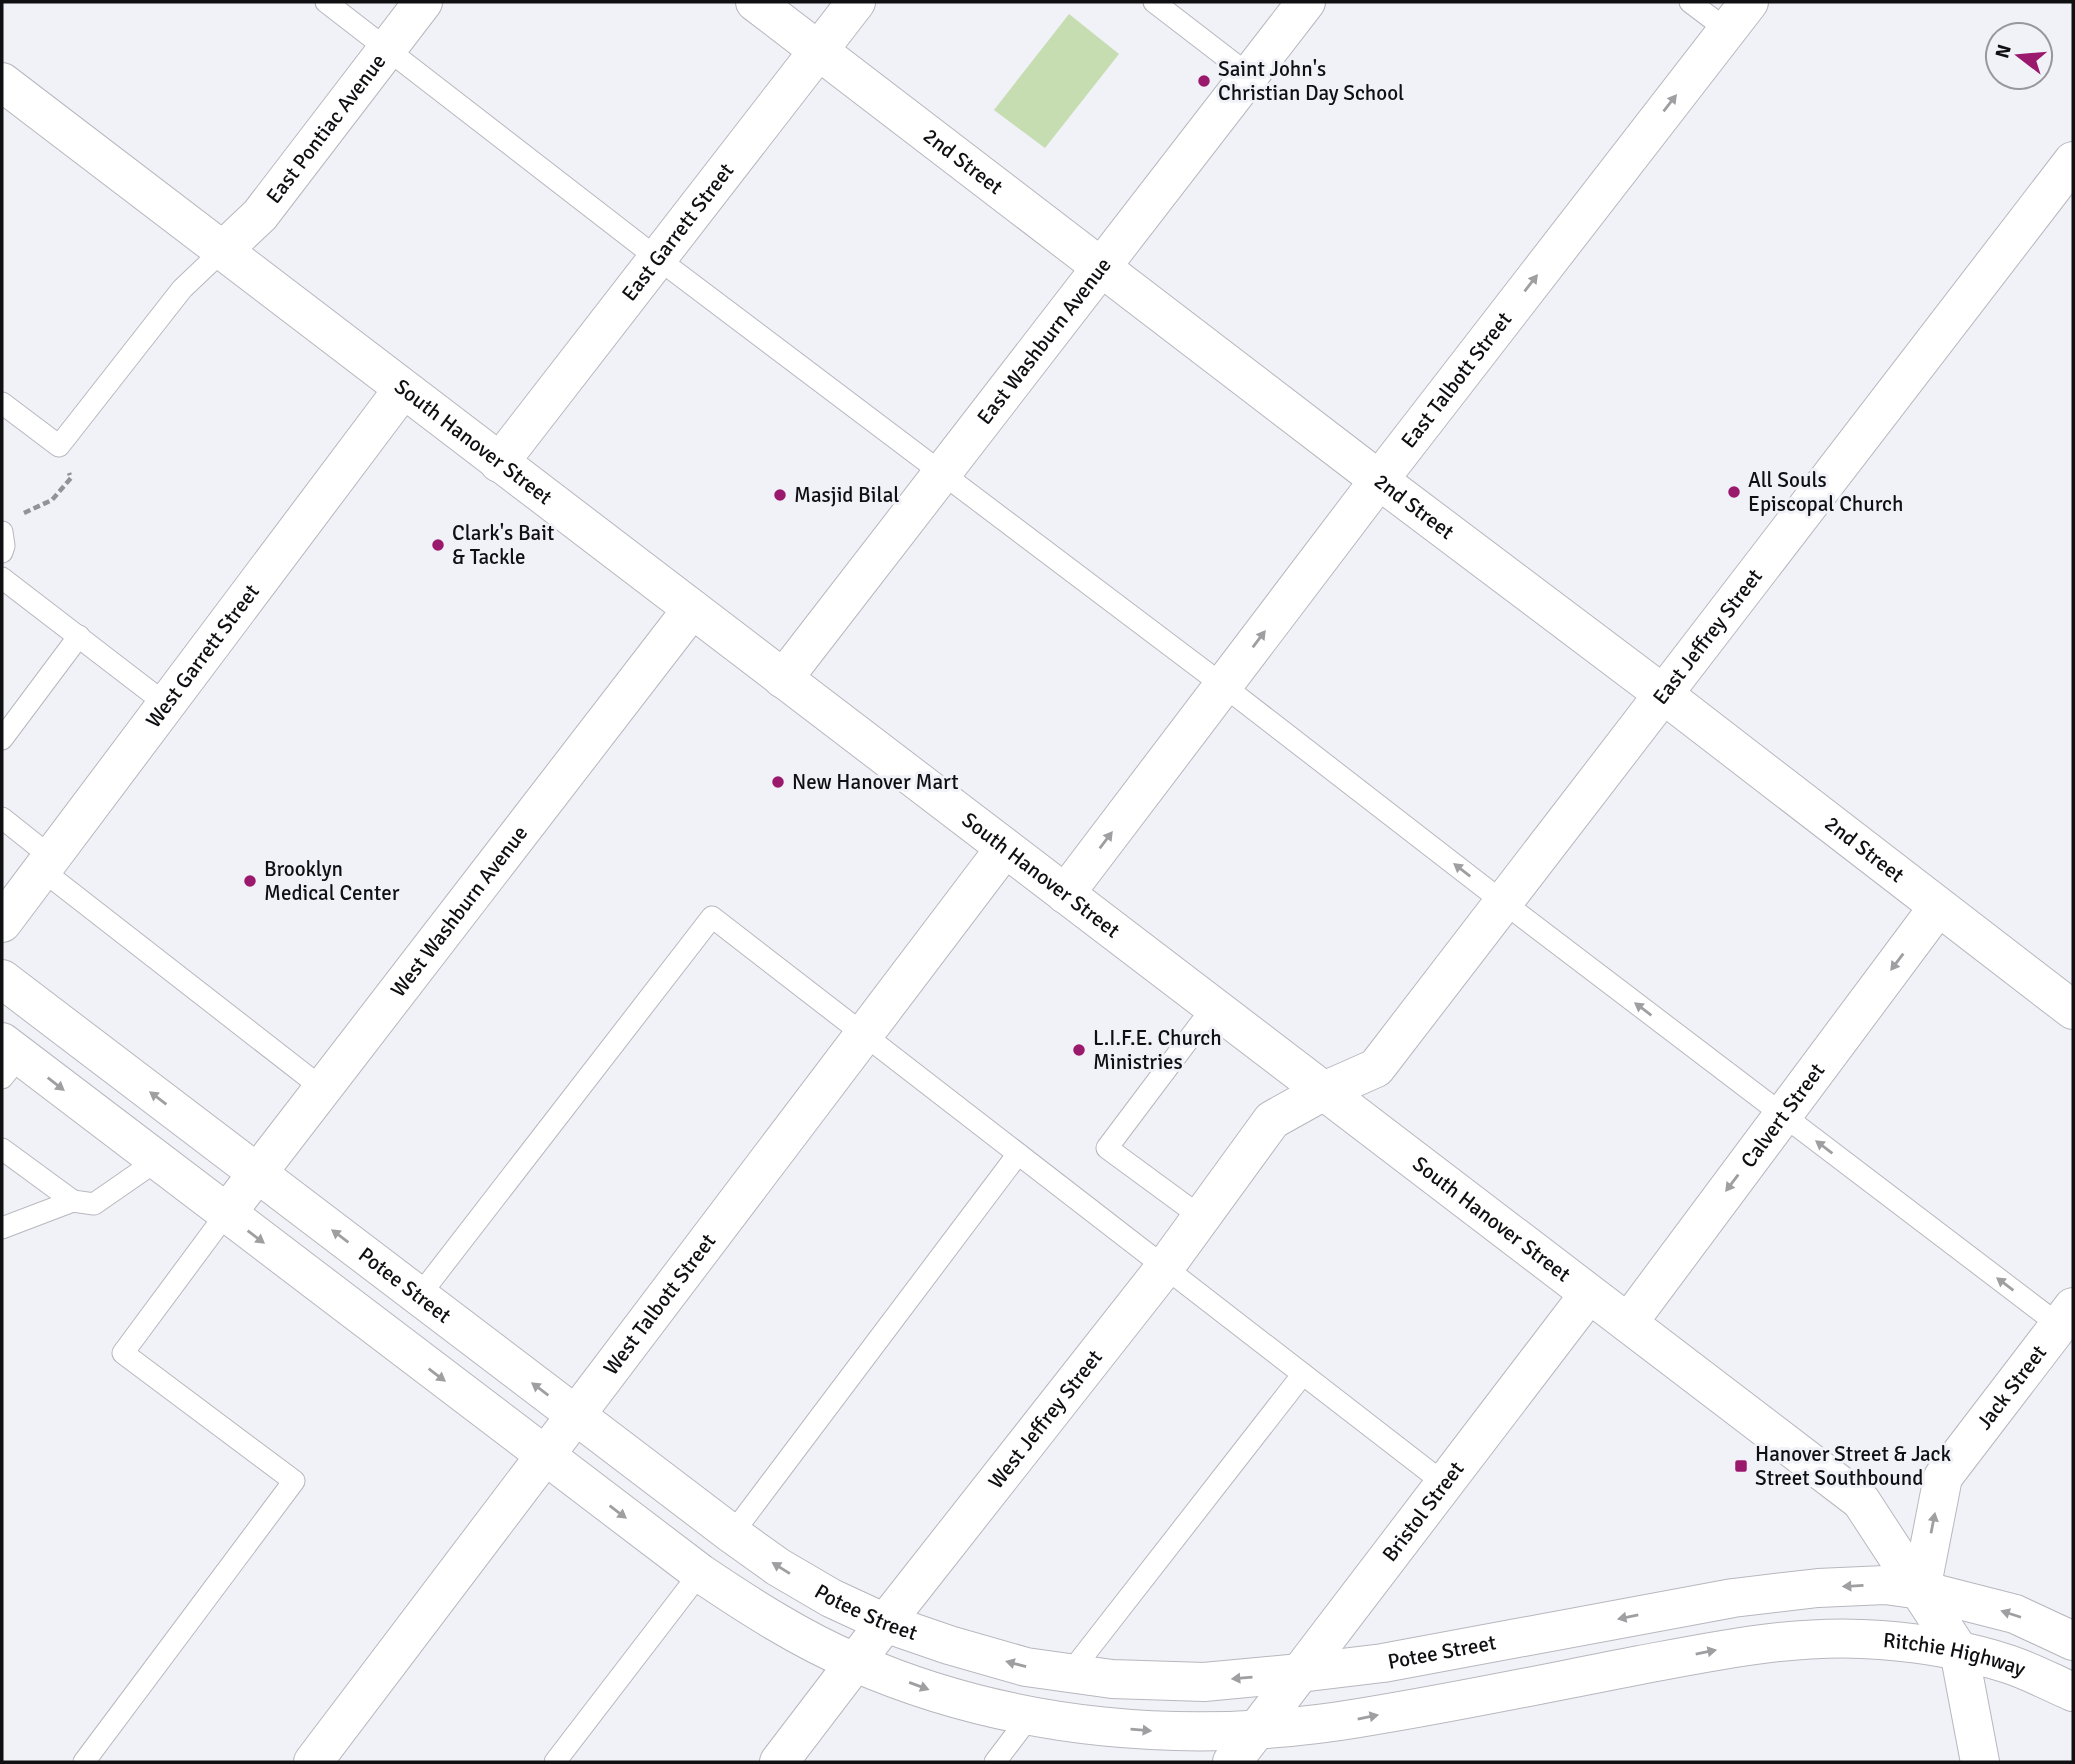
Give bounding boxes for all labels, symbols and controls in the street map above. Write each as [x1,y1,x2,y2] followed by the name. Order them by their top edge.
[1984,21,2054,91] north arrow
[1990,42,2017,61] text: N
[261,49,391,209] street label: East Pontiac Avenue
[1218,56,1404,106] place label: Saint John's Christian Day School
[1196,73,1212,89] marker: Saint John's Christian Day School
[1663,95,1678,113] one-way arrow
[918,123,1008,200] street label: 2nd Street
[616,158,739,306] street label: East Garrett Street
[971,252,1117,430] street label: East Washburn Avenue
[1523,275,1538,293] one-way arrow
[1396,307,1517,453] street label: East Talbott Street
[389,373,557,510] street label: South Hanover Street
[1748,467,1903,517] place label: All Souls Episcopal Church
[1369,468,1459,545] street label: 2nd Street
[794,482,900,508] place label: Masjid Bilal
[1726,484,1742,500] marker: All Souls Episcopal Church
[772,487,788,503] marker: Masjid Bilal
[452,520,554,570] place label: Clark's Bait & Tackle
[430,537,446,553] marker: Clark's Bait & Tackle
[1647,564,1768,710] street label: East Jeffrey Street
[140,579,265,733] street label: West Garrett Street
[1252,630,1266,649] one-way arrow
[792,769,959,795] place label: New Hanover Mart
[770,774,786,790] marker: New Hanover Mart
[957,807,1125,943] street label: South Hanover Street
[1820,810,1909,888] street label: 2nd Street
[385,821,533,1002] street label: West Washburn Avenue
[1099,831,1114,849] one-way arrow
[264,856,400,906] place label: Brooklyn Medical Center
[1453,864,1471,878] one-way arrow
[242,873,258,889] marker: Brooklyn Medical Center
[1891,953,1905,971] one-way arrow
[1634,1001,1652,1016] one-way arrow
[1093,1025,1222,1075] place label: L.I.F.E. Church Ministries
[1071,1042,1087,1058] marker: L.I.F.E. Church Ministries
[1735,1058,1830,1173] street label: Calvert Street
[47,1076,65,1090] one-way arrow
[150,1091,168,1106] one-way arrow
[1815,1139,1833,1154] one-way arrow
[1408,1151,1576,1287] street label: South Hanover Street
[1724,1174,1739,1192] one-way arrow
[331,1228,349,1243] one-way arrow
[247,1229,265,1243] one-way arrow
[598,1229,721,1380] street label: West Talbott Street
[353,1242,456,1329] street label: Potee Street
[1996,1277,2014,1291] one-way arrow
[1971,1340,2052,1435] street label: Jack Street
[983,1345,1108,1494] street label: West Jeffrey Street
[428,1367,446,1381] one-way arrow
[531,1382,549,1396] one-way arrow
[1755,1441,1951,1491] place label: Hanover Street & Jack Street Southbound
[1377,1456,1469,1567] street label: Bristol Street
[1733,1458,1749,1474] marker: Hanover Street & Jack Street Southbound
[609,1505,628,1519] one-way arrow
[1928,1512,1939,1534] one-way arrow
[772,1562,791,1575] one-way arrow
[810,1578,921,1646] street label: Potee Street
[1842,1581,1864,1592] one-way arrow
[2000,1608,2021,1619] one-way arrow
[1617,1612,1639,1623] one-way arrow
[1882,1627,2029,1682] street label: Ritchie Highway
[1386,1629,1498,1675] street label: Potee Street
[1695,1647,1717,1658] one-way arrow
[1005,1658,1026,1668] one-way arrow
[1230,1673,1252,1684] one-way arrow
[909,1681,930,1692] one-way arrow
[1357,1711,1379,1722] one-way arrow
[1131,1725,1153,1736] one-way arrow

